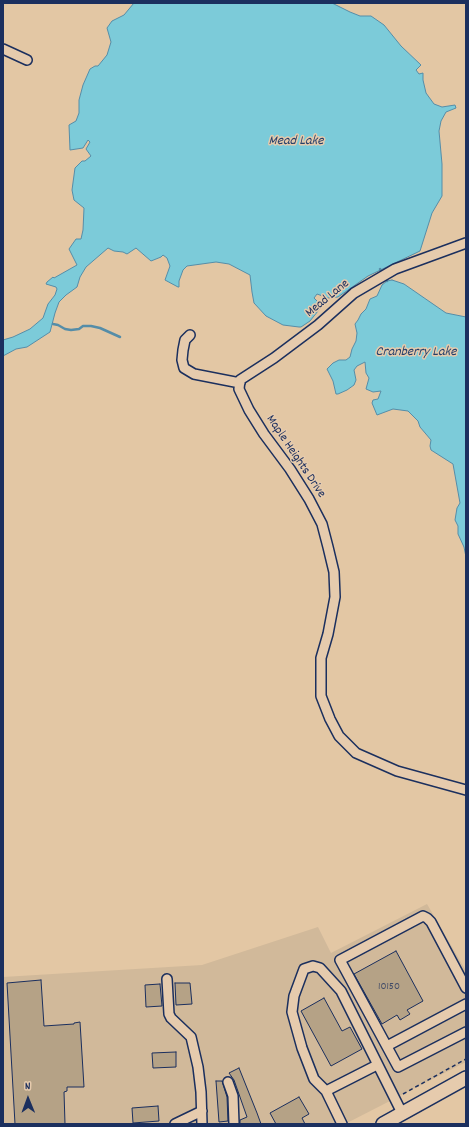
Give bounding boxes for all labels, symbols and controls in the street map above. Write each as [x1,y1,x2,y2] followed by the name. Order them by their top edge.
[269,134,323,150] water label: Mead Lake
[303,277,353,321] street label: Mead Lane
[376,345,456,361] water label: Cranberry Lake
[262,413,328,501] street label: Maple Heights Drive
[378,980,400,994] house number: 10150
[8,1079,48,1119] north arrow
[25,1079,31,1095] text: N

